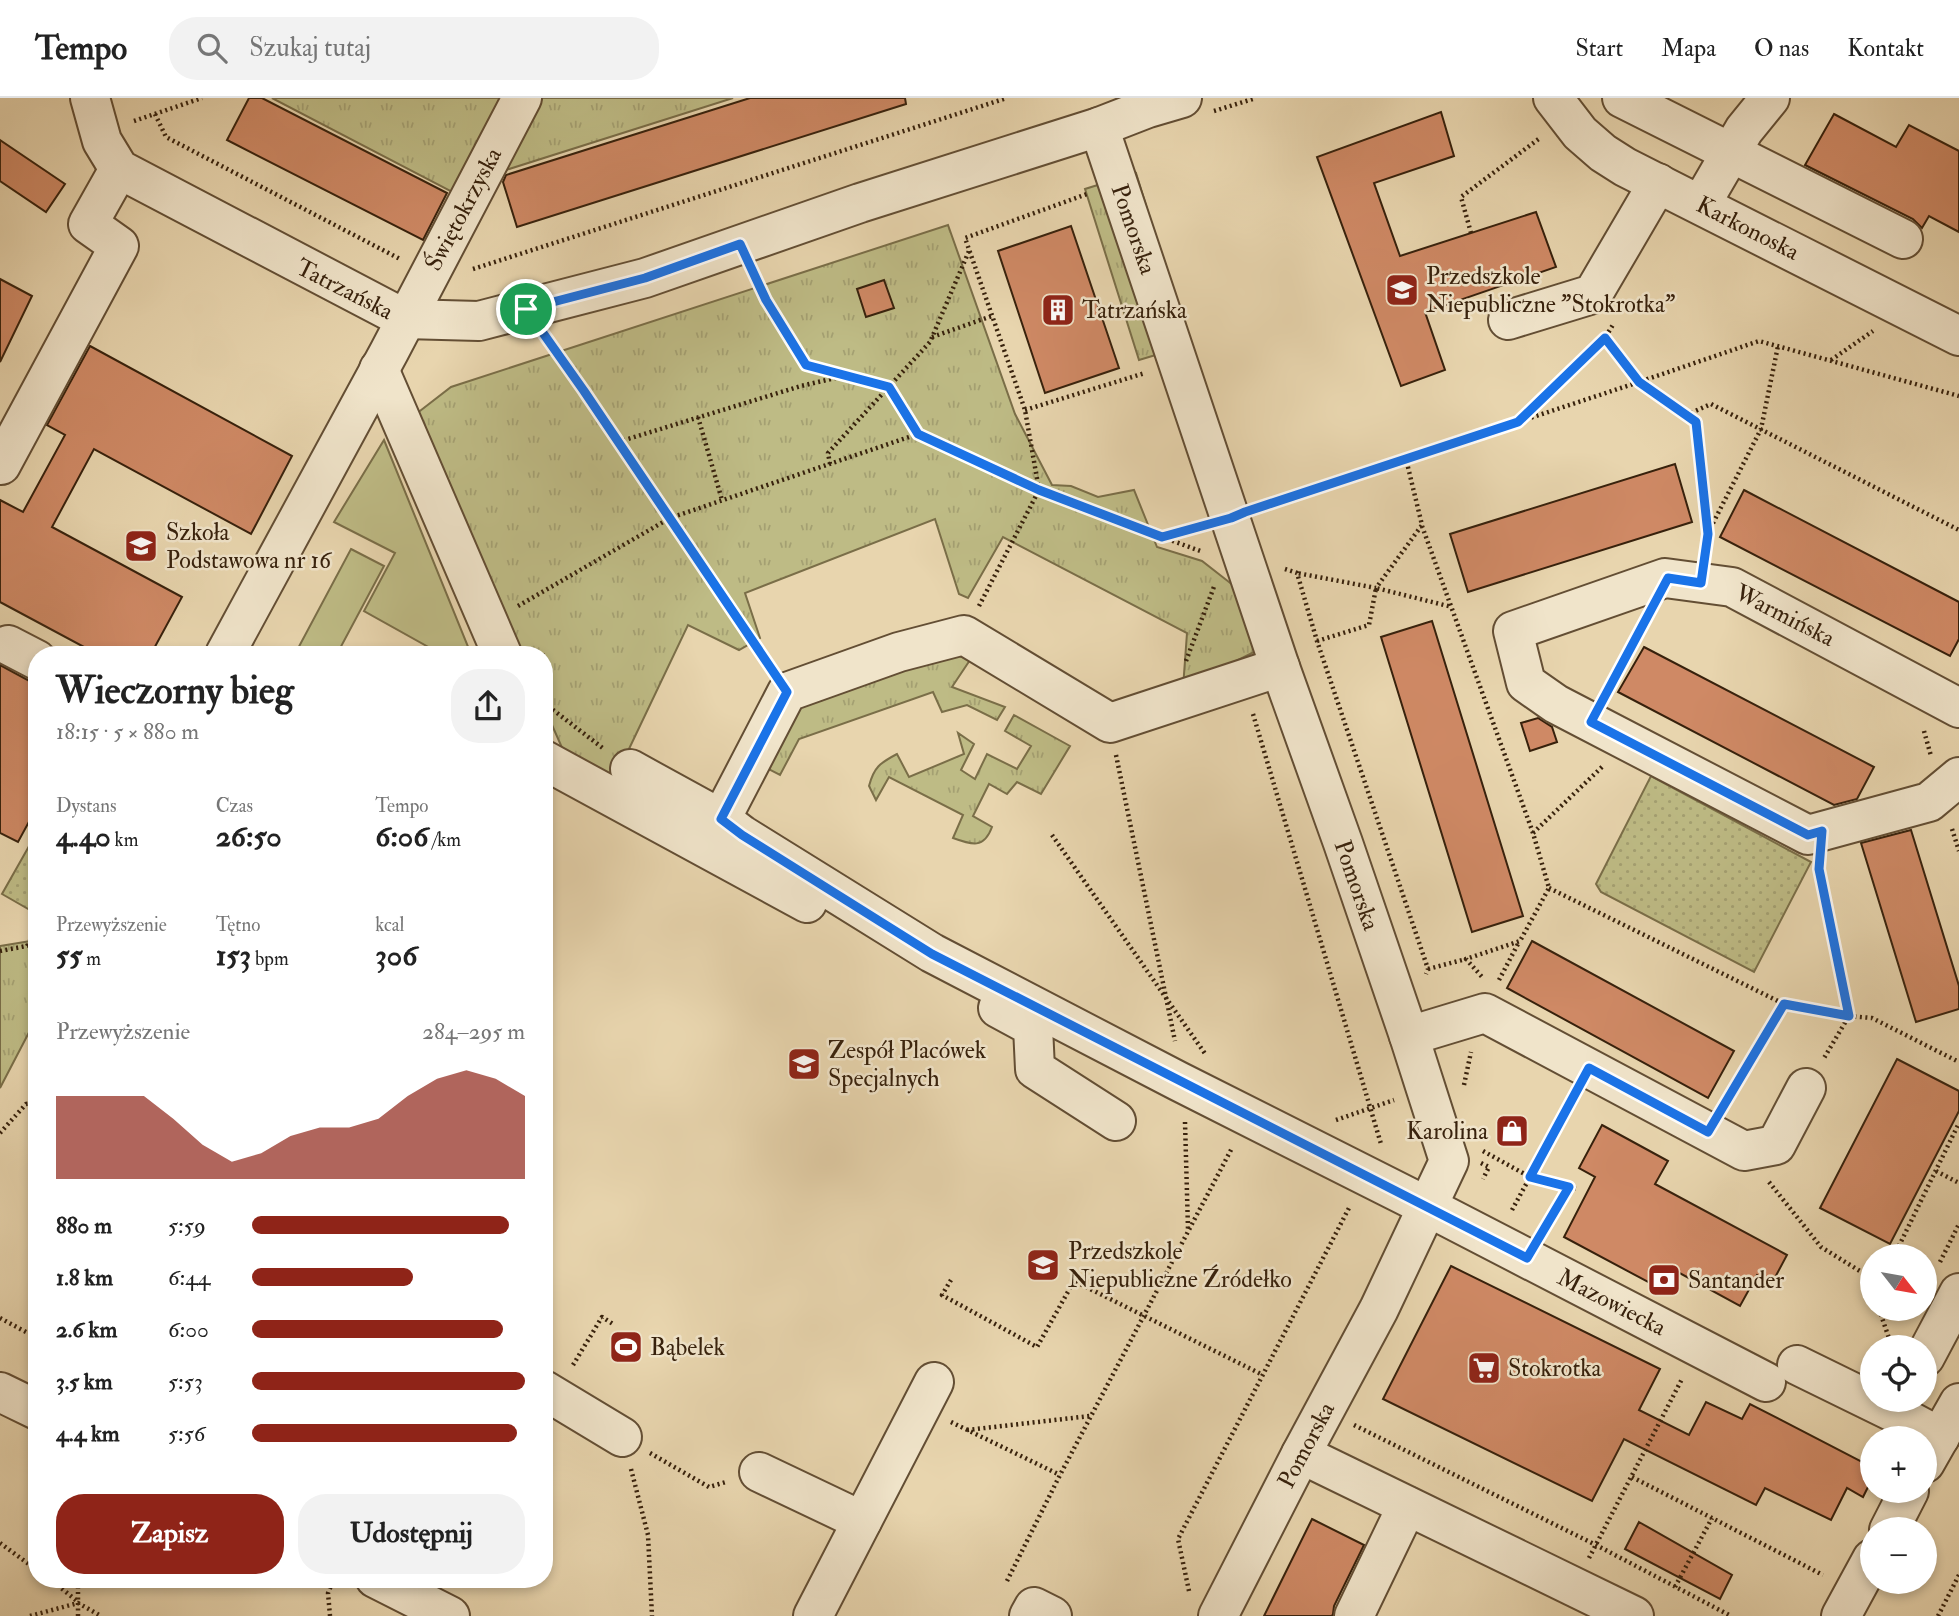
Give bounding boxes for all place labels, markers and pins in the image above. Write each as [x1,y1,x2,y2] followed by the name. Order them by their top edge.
[1426,261,1676,320] place label: Przedszkole Niepubliczne "Stokrotka"
[1383,271,1421,309] school or university icon: Przedszkole Niepubliczne "Stokrotka"
[496,279,556,339] pin
[1039,291,1077,329] building icon: Tatrzańska
[1082,295,1188,326] place label: Tatrzańska
[166,517,333,576] place label: Szkoła Podstawowa nr 16
[122,527,160,565] school or university icon: Szkoła Podstawowa nr 16
[828,1035,987,1094] place label: Zespół Placówek Specjalnych
[785,1045,823,1083] school or university icon: Zespół Placówek Specjalnych
[1493,1112,1531,1150] shop icon: Karolina
[1406,1116,1489,1147] place label: Karolina
[1068,1236,1292,1295] place label: Przedszkole Niepubliczne Źródełko
[1024,1246,1062,1284] school or university icon: Przedszkole Niepubliczne Źródełko
[1645,1261,1683,1299] bank icon: Santander
[1688,1265,1784,1296] place label: Santander
[607,1328,645,1366] sports icon: Bąbelek
[650,1332,725,1363] place label: Bąbelek
[1465,1349,1503,1387] supermarket icon: Stokrotka
[1508,1353,1602,1384] place label: Stokrotka

